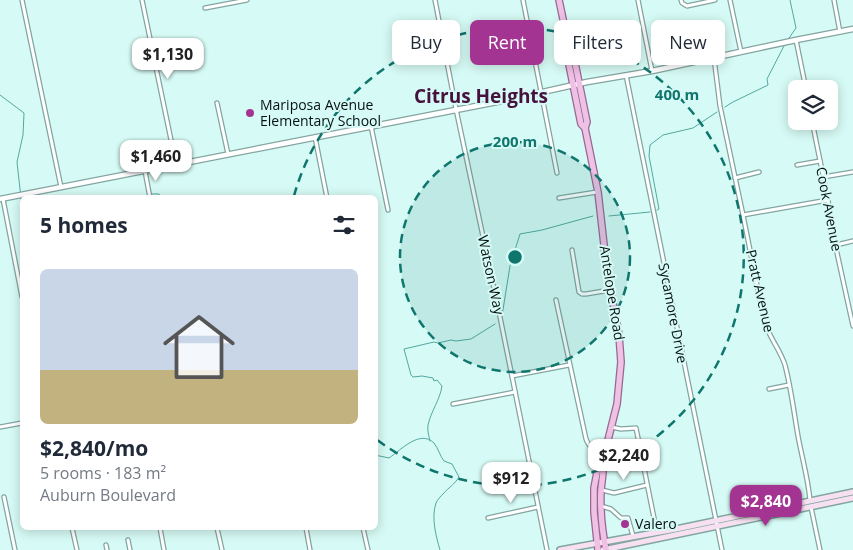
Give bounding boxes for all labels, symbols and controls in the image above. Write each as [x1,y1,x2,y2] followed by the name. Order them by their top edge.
[392,20,460,65] chip: Buy
[470,20,544,65] chip: Rent
[554,20,641,65] chip: Filters
[651,20,725,65] chip: New
[127,38,209,80] pin: $1,130
[143,43,193,65] text: $1,130
[788,80,838,130] map controls
[788,80,838,130] button: layers
[414,83,548,109] district label: Citrus Heights
[655,84,699,104] text: 400 m
[260,95,381,130] place label: Mariposa Avenue Elementary School
[244,107,256,119] marker: Mariposa Avenue Elementary School
[493,131,537,151] text: 200 m
[115,140,197,182] pin: $1,460
[131,145,181,167] text: $1,460
[812,165,847,253] street label: Cook Avenue
[40,211,128,239] text: 5 homes
[330,211,358,239] icon: filters
[474,233,509,317] street label: Watson Way
[596,244,629,342] street label: Antelope Road
[506,248,524,266] centre of rings
[742,248,779,334] street label: Pratt Avenue
[654,261,693,365] street label: Sycamore Drive
[154,302,244,392] icon: home
[40,434,148,462] text: $2,840/mo
[583,438,665,481] pin: $2,240
[599,444,649,466] text: $2,240
[40,462,166,484] text: 5 rooms · 183 m²
[481,462,541,504] pin: $912
[493,467,529,489] text: $912
[40,484,176,506] text: Auburn Boulevard
[725,484,807,527] pin: $2,840
[741,490,791,512] text: $2,840
[635,514,677,533] place label: Valero
[619,518,631,530] marker: Valero

